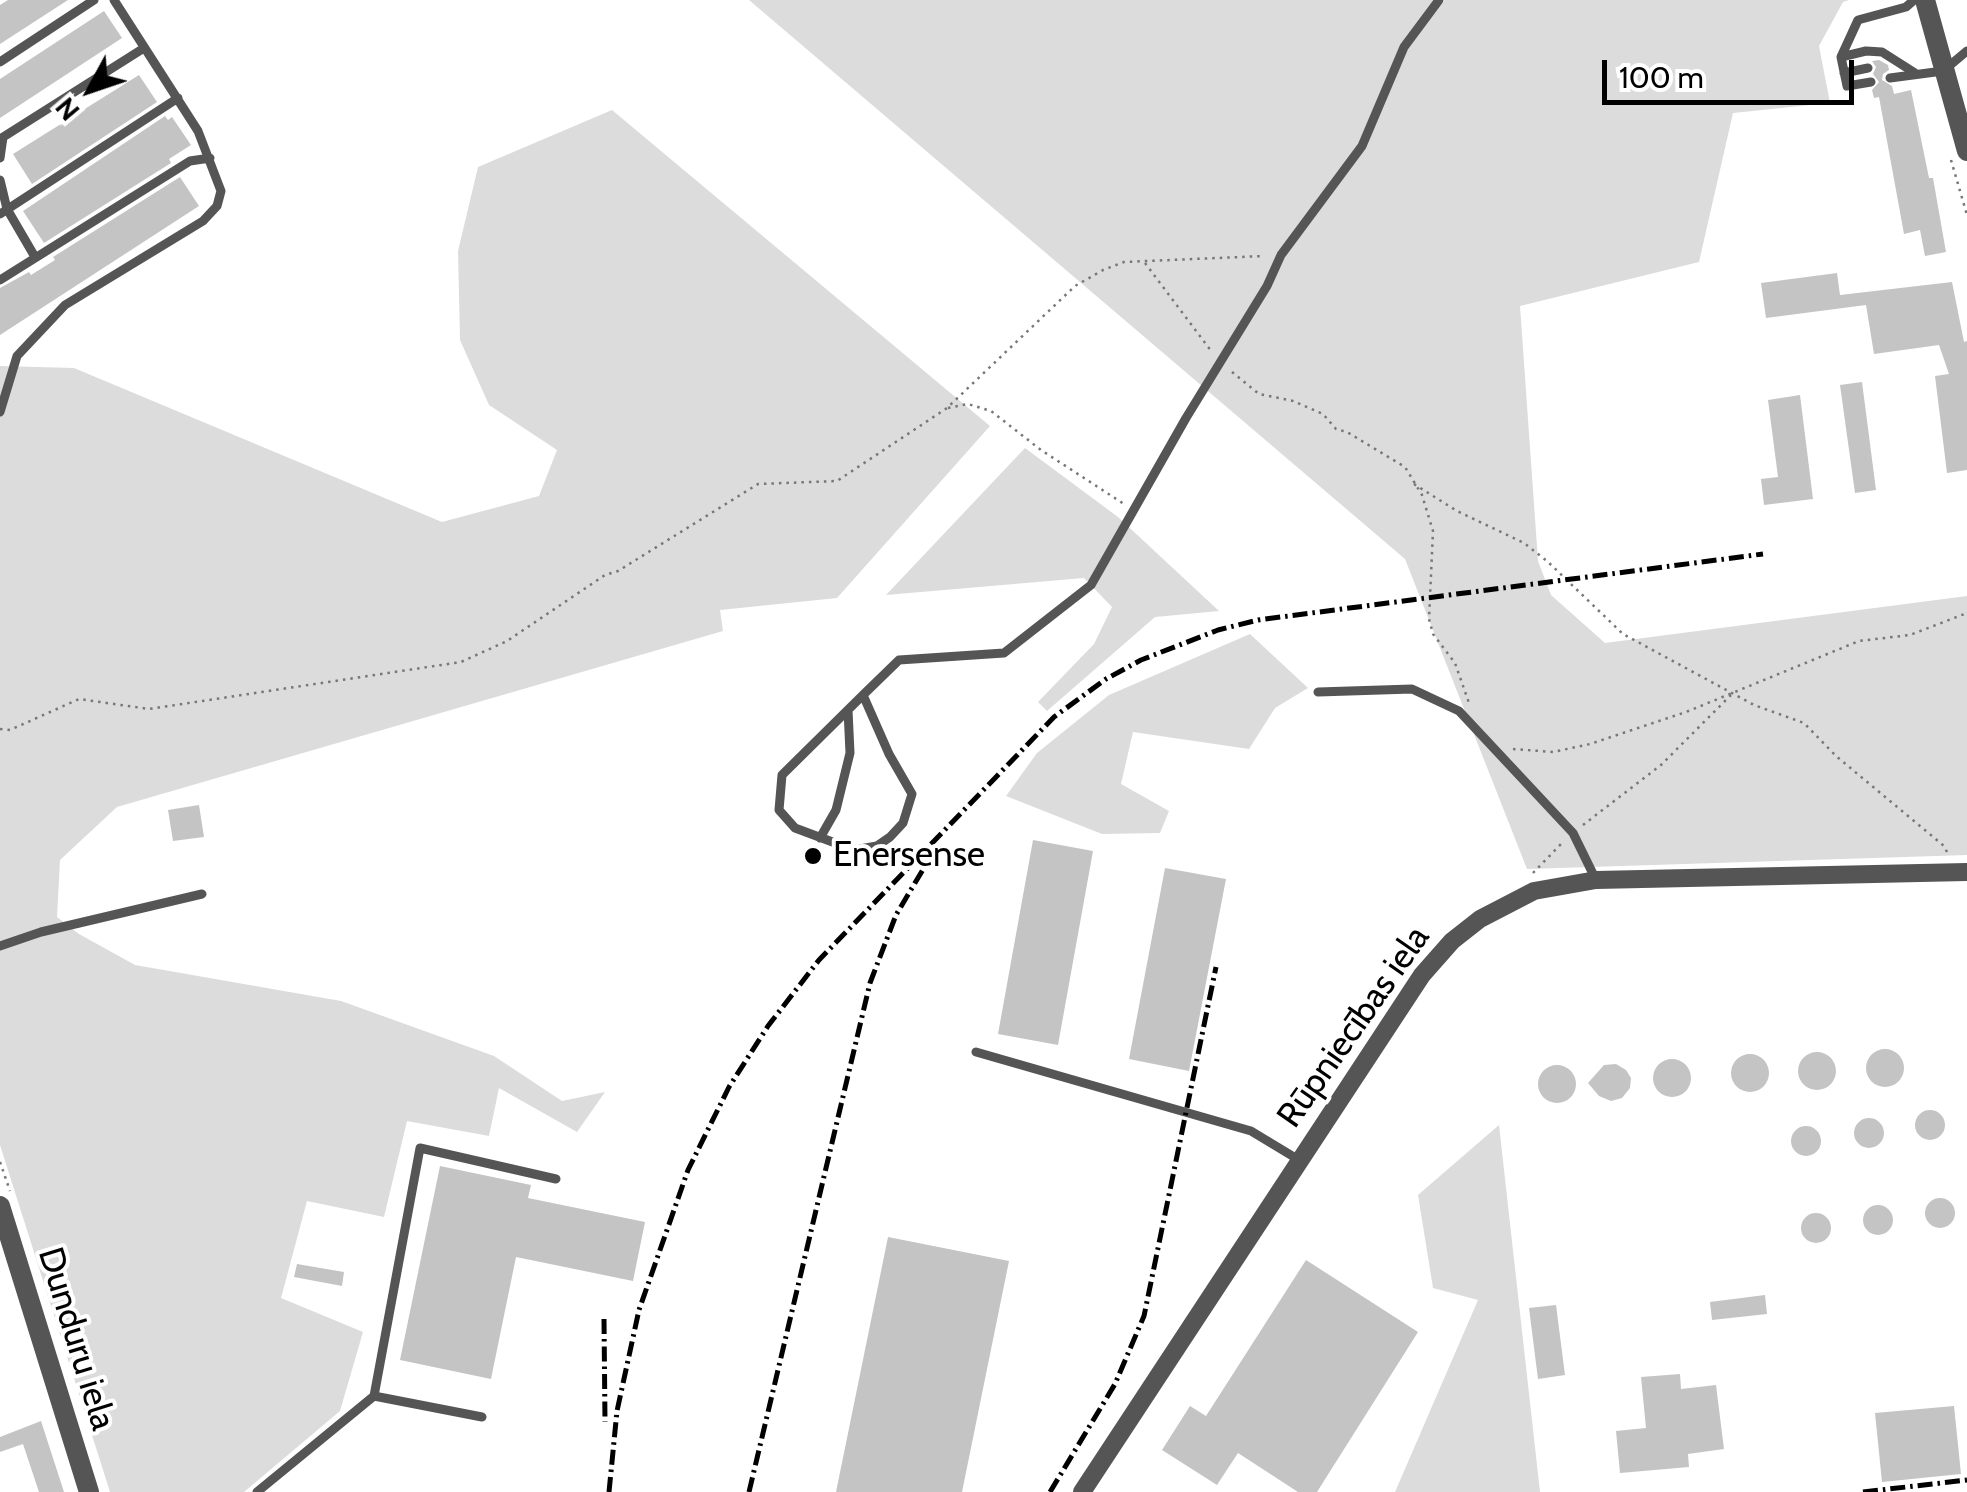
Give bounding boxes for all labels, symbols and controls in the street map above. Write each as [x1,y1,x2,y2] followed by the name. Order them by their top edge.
[40,40,140,140] north arrow
[1607,40,1860,102] scale bar
[1619,59,1704,96] text: 100 m
[48,91,86,128] text: N
[833,835,985,877] place label: Enersense
[802,845,824,867] marker: Enersense
[1269,918,1439,1136] street label: Rūpniecības iela
[28,1243,124,1435] street label: Dunduru iela

